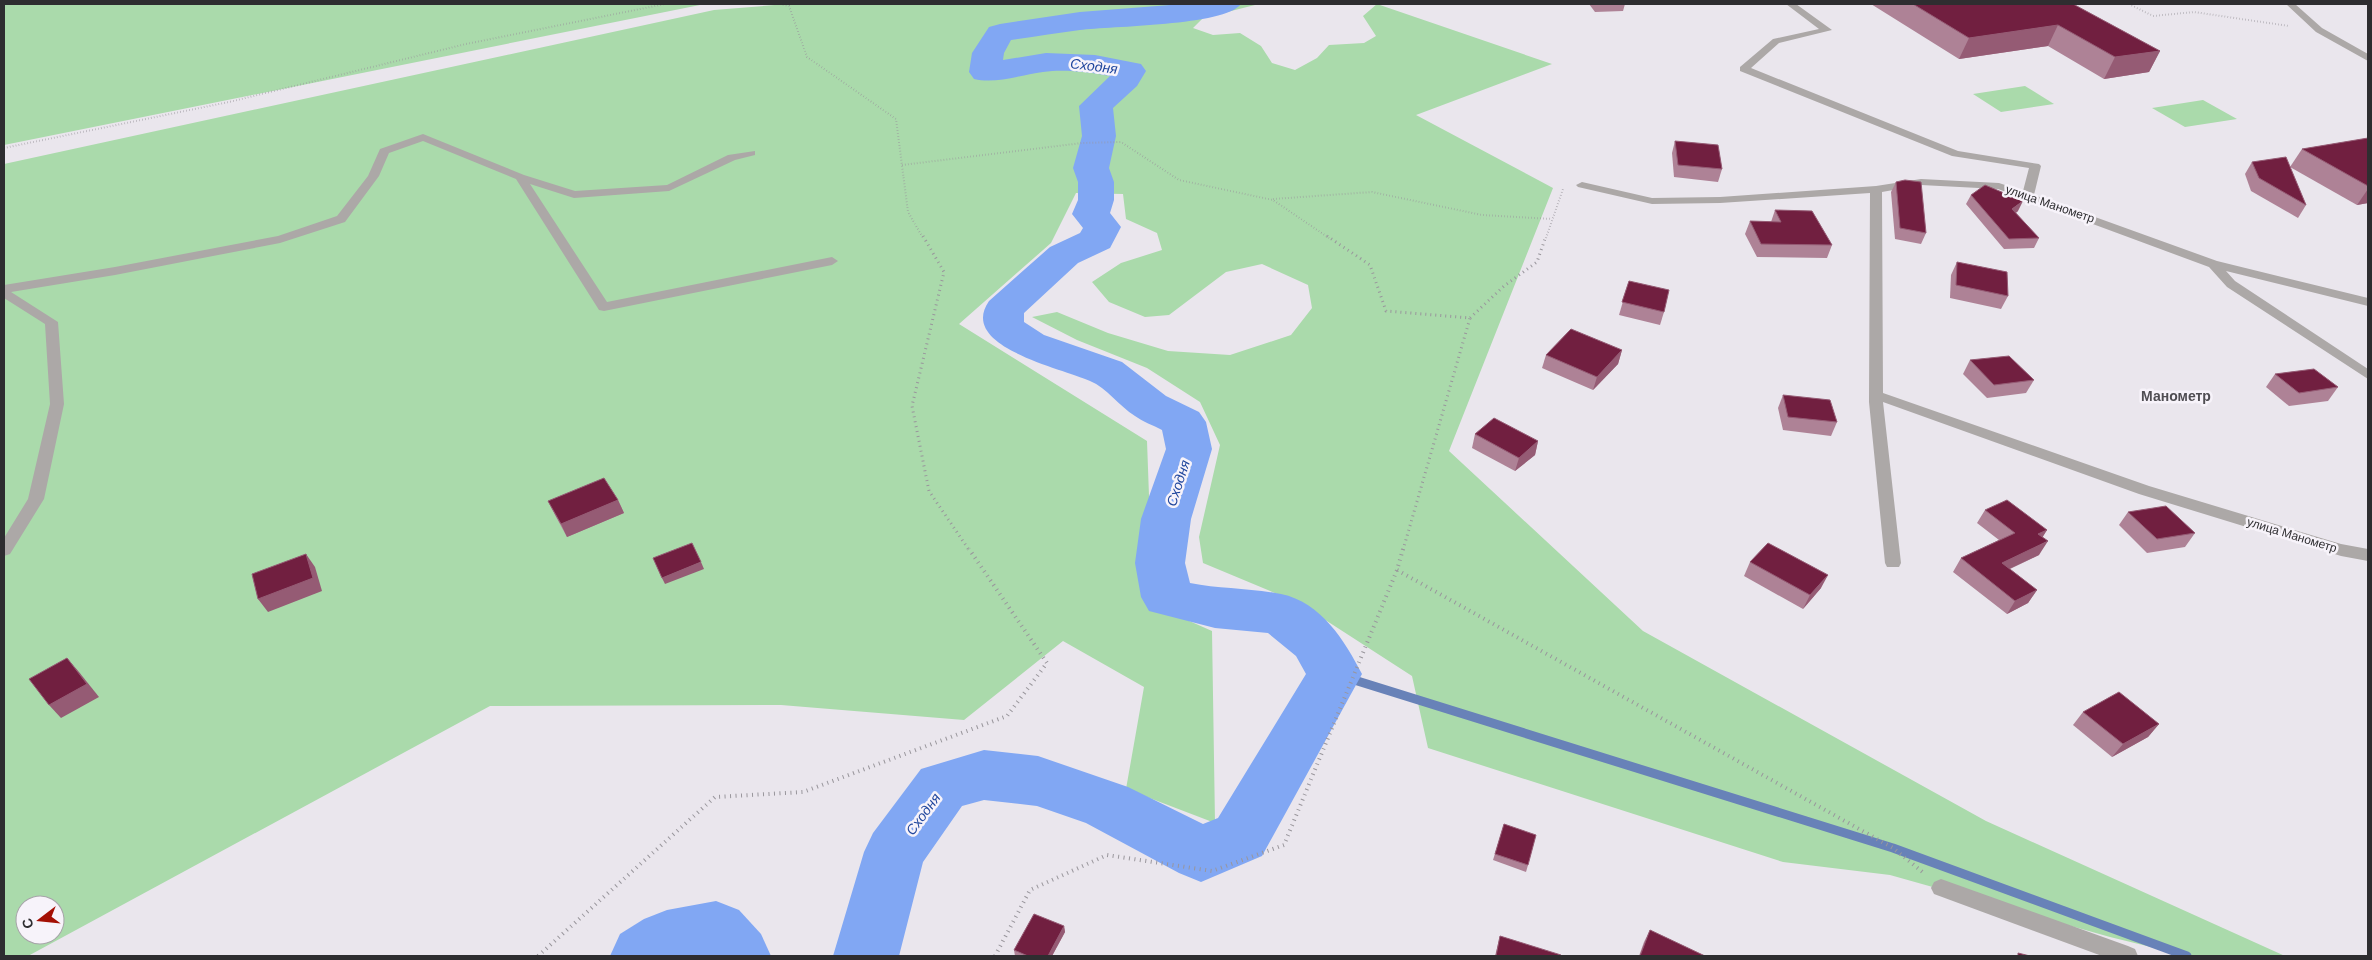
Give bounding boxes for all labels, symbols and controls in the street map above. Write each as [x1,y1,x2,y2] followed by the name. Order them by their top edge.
[1069,55,1119,77] water label: Сходня
[2004,182,2097,226] street label: улица Манометр
[2141,388,2211,404] district label: Манометр
[1163,457,1193,508] water label: Сходня
[2245,515,2339,555] street label: улица Манометр
[903,790,944,838] water label: Сходня
[15,895,65,945] north arrow
[18,917,37,931] text: С

